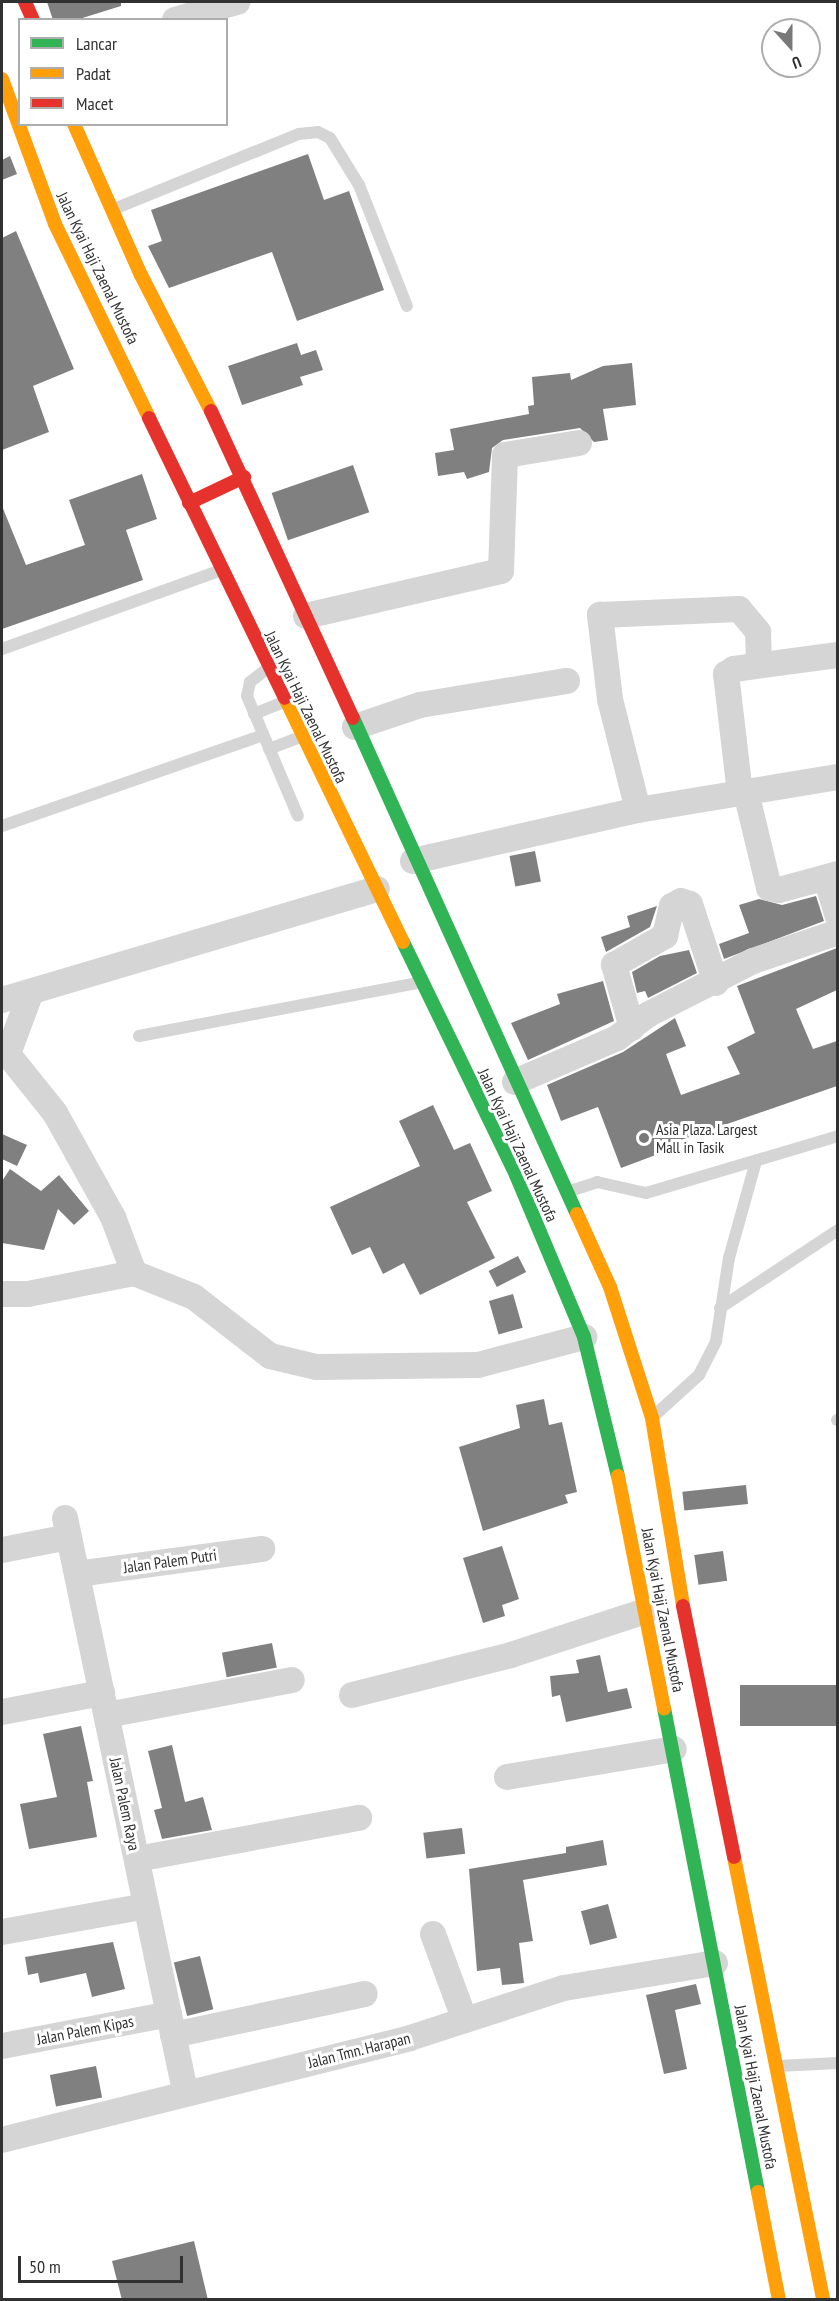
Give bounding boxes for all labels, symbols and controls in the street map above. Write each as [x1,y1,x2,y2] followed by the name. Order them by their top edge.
[18,18,228,126] legend
[761,18,821,78] north arrow
[76,32,117,55] text: Lancar
[789,52,804,74] text: U
[76,62,111,85] text: Padat
[76,92,113,115] text: Macet
[53,189,143,347] street label: Jalan Kyai Haji Zaenal Mustofa
[261,628,351,786] street label: Jalan Kyai Haji Zaenal Mustofa
[474,1065,562,1225] street label: Jalan Kyai Haji Zaenal Mustofa
[656,1119,759,1157] place label: Asia Plaza. Largest Mall in Tasik
[637,1131,651,1145] marker: Asia Plaza. Largest Mall in Tasik
[638,1526,688,1694] street label: Jalan Kyai Haji Zaenal Mustofa
[122,1545,218,1577] street label: Jalan Palem Putri
[106,1756,144,1852] street label: Jalan Palem Raya
[731,2003,781,2171] street label: Jalan Kyai Haji Zaenal Mustofa
[35,2011,135,2049] street label: Jalan Palem Kipas
[305,2028,413,2072] street label: Jalan Tmn. Harapan
[21,2244,186,2282] scale bar
[29,2255,61,2278] text: 50 m

